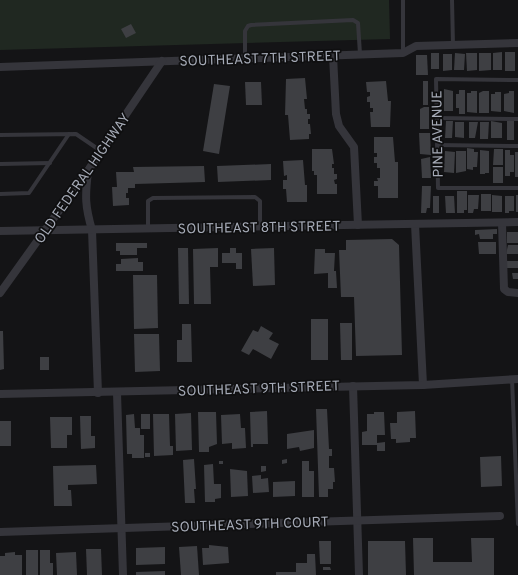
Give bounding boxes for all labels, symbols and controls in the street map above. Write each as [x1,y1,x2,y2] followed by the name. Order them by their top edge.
[179,48,341,71] street label: SOUTHEAST 7TH STREET
[429,90,448,178] street label: PINE AVENUE
[32,110,135,247] street label: OLD FEDERAL HIGHWAY
[178,219,340,238] street label: SOUTHEAST 8TH STREET
[178,378,340,401] street label: SOUTHEAST 9TH STREET
[171,514,329,537] street label: SOUTHEAST 9TH COURT

